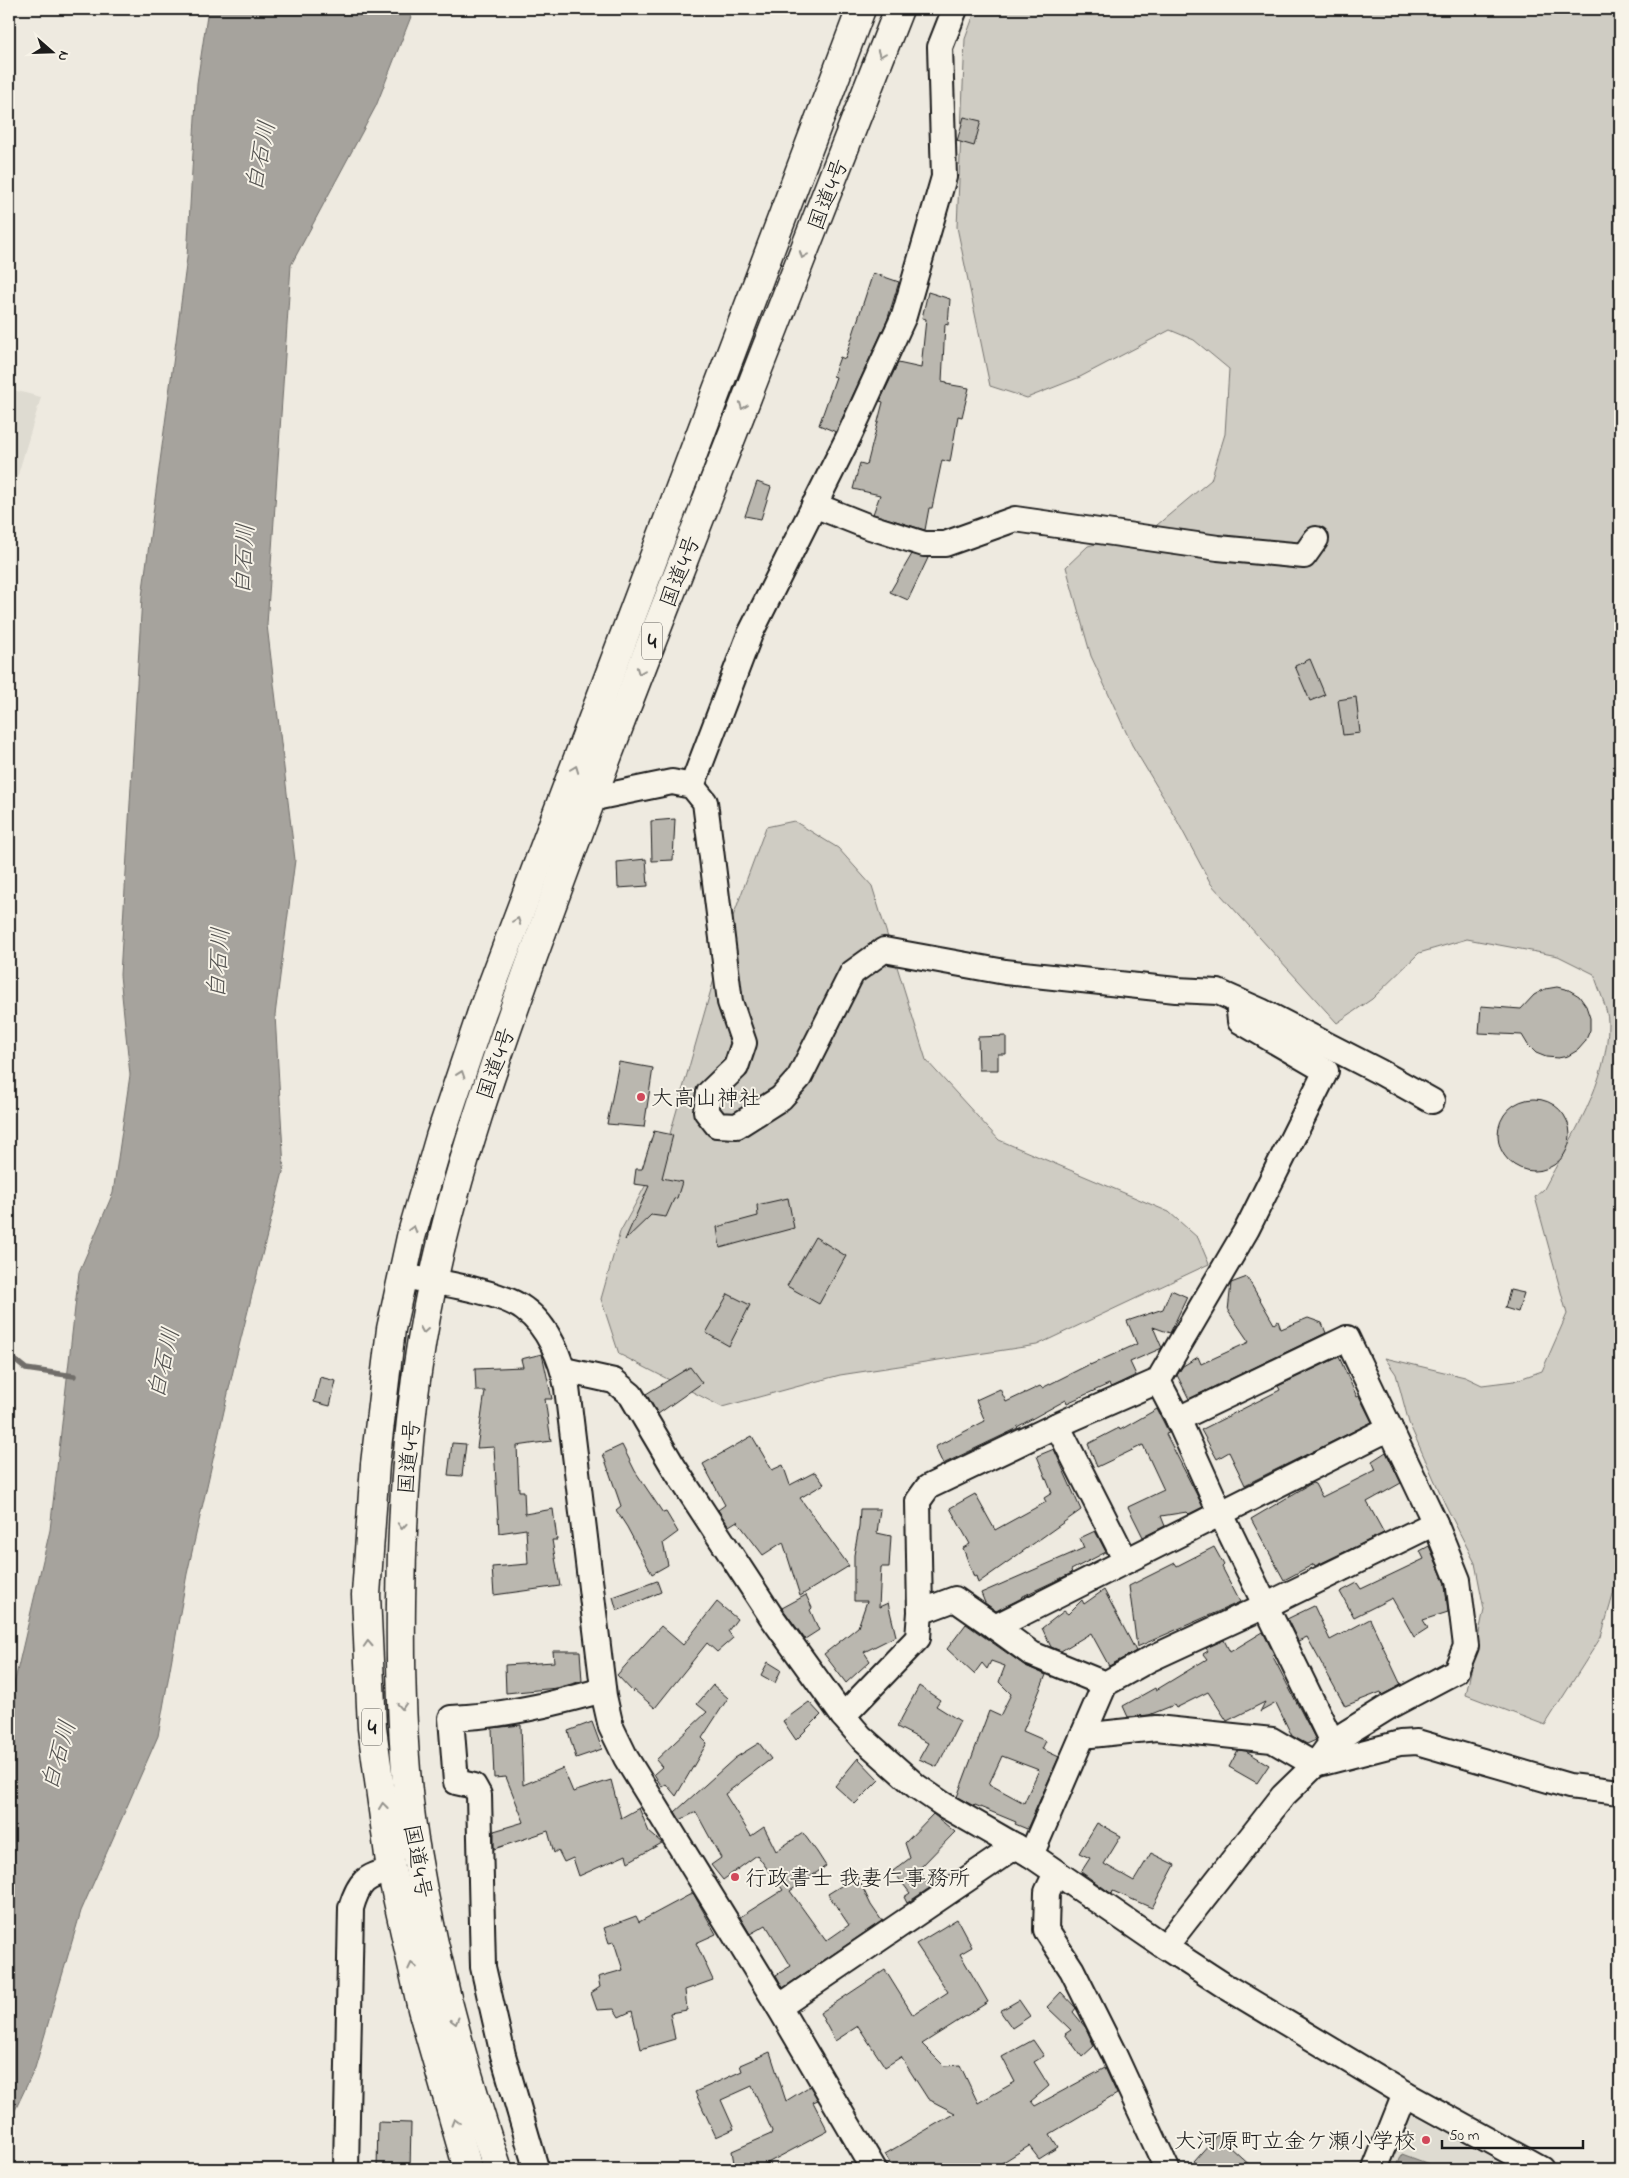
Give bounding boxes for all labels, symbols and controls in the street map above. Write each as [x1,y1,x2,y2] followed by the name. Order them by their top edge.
[28,28,78,78] north arrow
[51,48,74,64] text: N
[877,49,887,58] one-way arrow
[238,118,287,195] water label: 白石川
[801,154,858,236] street label: 国道4号
[799,250,809,258] one-way arrow
[739,401,750,410] one-way arrow
[226,522,265,596] water label: 白石川
[653,531,710,613] street label: 国道4号
[642,622,662,659] road number: 4
[636,666,646,675] one-way arrow
[569,765,579,774] one-way arrow
[511,917,521,926] one-way arrow
[201,926,240,1000] water label: 白石川
[470,1023,525,1105] street label: 国道4号
[455,1070,465,1078] one-way arrow
[651,1084,761,1116] place label: 大高山神社
[635,1091,647,1103] marker: 大高山神社
[408,1225,418,1233] one-way arrow
[140,1325,191,1403] water label: 白石川
[419,1326,430,1334] one-way arrow
[392,1418,430,1496] street label: 国道4号
[397,1522,408,1530] one-way arrow
[363,1640,374,1648] one-way arrow
[397,1702,407,1710] one-way arrow
[362,1708,382,1745] road number: 4
[34,1716,87,1795] water label: 白石川
[378,1802,388,1810] one-way arrow
[394,1822,438,1901] street label: 国道4号
[745,1864,971,1896] place label: 行政書士 我妻仁事務所
[729,1871,741,1883] marker: 行政書士 我妻仁事務所
[407,1961,418,1970] one-way arrow
[449,2016,459,2024] one-way arrow
[1442,2118,1583,2150] scale bar
[450,2119,460,2127] one-way arrow
[1449,2125,1480,2147] text: 50 m
[1174,2127,1416,2159] place label: 大河原町立金ケ瀬小学校
[1420,2134,1432,2146] marker: 大河原町立金ケ瀬小学校

